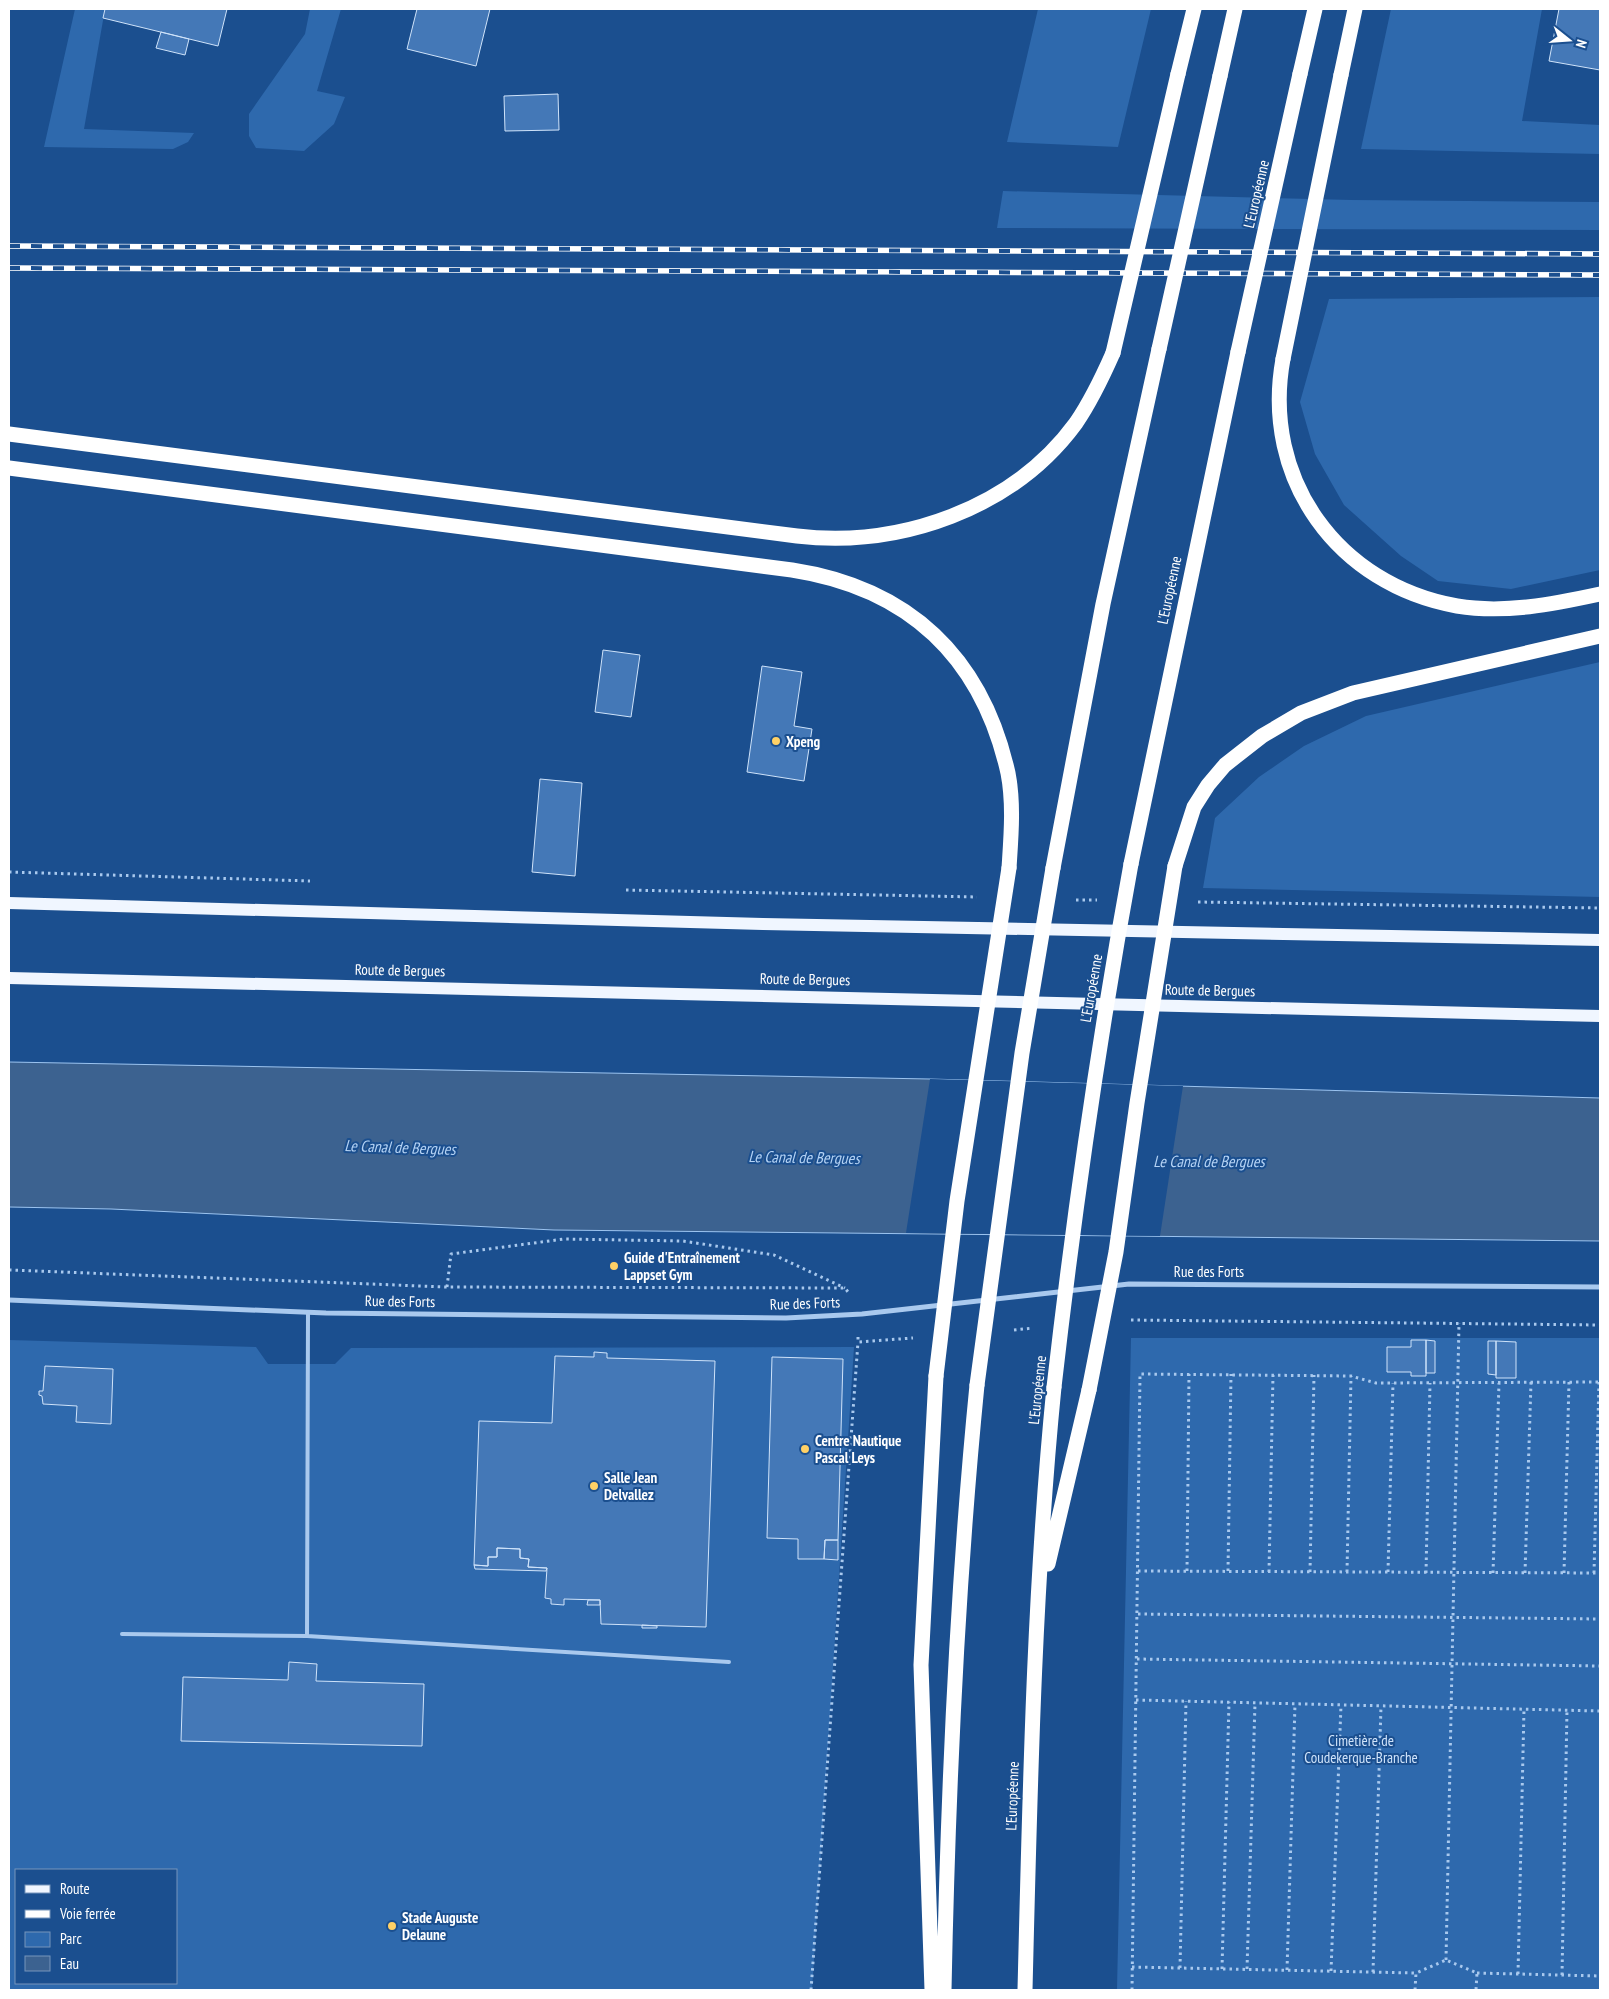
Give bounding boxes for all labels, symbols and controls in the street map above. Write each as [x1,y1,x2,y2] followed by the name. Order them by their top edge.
[1544,15,1594,65] north arrow
[1572,38,1591,50] text: N
[1239,158,1273,230] street label: L'Européenne
[1153,554,1185,626] street label: L'Européenne
[786,732,821,751] place label: Xpeng
[770,735,782,747] marker: Xpeng
[1076,952,1106,1024] street label: L'Européenne
[355,960,445,980] street label: Route de Bergues
[760,969,850,989] street label: Route de Bergues
[1165,980,1255,1000] street label: Route de Bergues
[344,1135,458,1159] water label: Le Canal de Bergues
[748,1146,861,1168] water label: Le Canal de Bergues
[1153,1151,1266,1171] water label: Le Canal de Bergues
[624,1248,740,1284] place label: Guide d'Entraînement Lappset Gym
[608,1260,620,1272] marker: Guide d'Entraînement Lappset Gym
[1174,1262,1244,1281] street label: Rue des Forts
[365,1291,435,1311] street label: Rue des Forts
[770,1292,840,1314] street label: Rue des Forts
[1024,1355,1050,1425] street label: L'Européenne
[815,1431,901,1467] place label: Centre Nautique Pascal Leys
[799,1443,811,1455] marker: Centre Nautique Pascal Leys
[604,1468,658,1504] place label: Salle Jean Delvallez
[588,1480,600,1492] marker: Salle Jean Delvallez
[1304,1731,1418,1767] park label: Cimetière de Coudekerque-Branche
[1001,1761,1023,1831] street label: L'Européenne
[15,1869,178,1984] legend
[60,1879,90,1898] text: Route
[59,1904,116,1923] text: Voie ferrée
[402,1908,478,1944] place label: Stade Auguste Delaune
[386,1920,398,1932] marker: Stade Auguste Delaune
[60,1929,82,1948] text: Parc
[60,1954,79,1973] text: Eau

